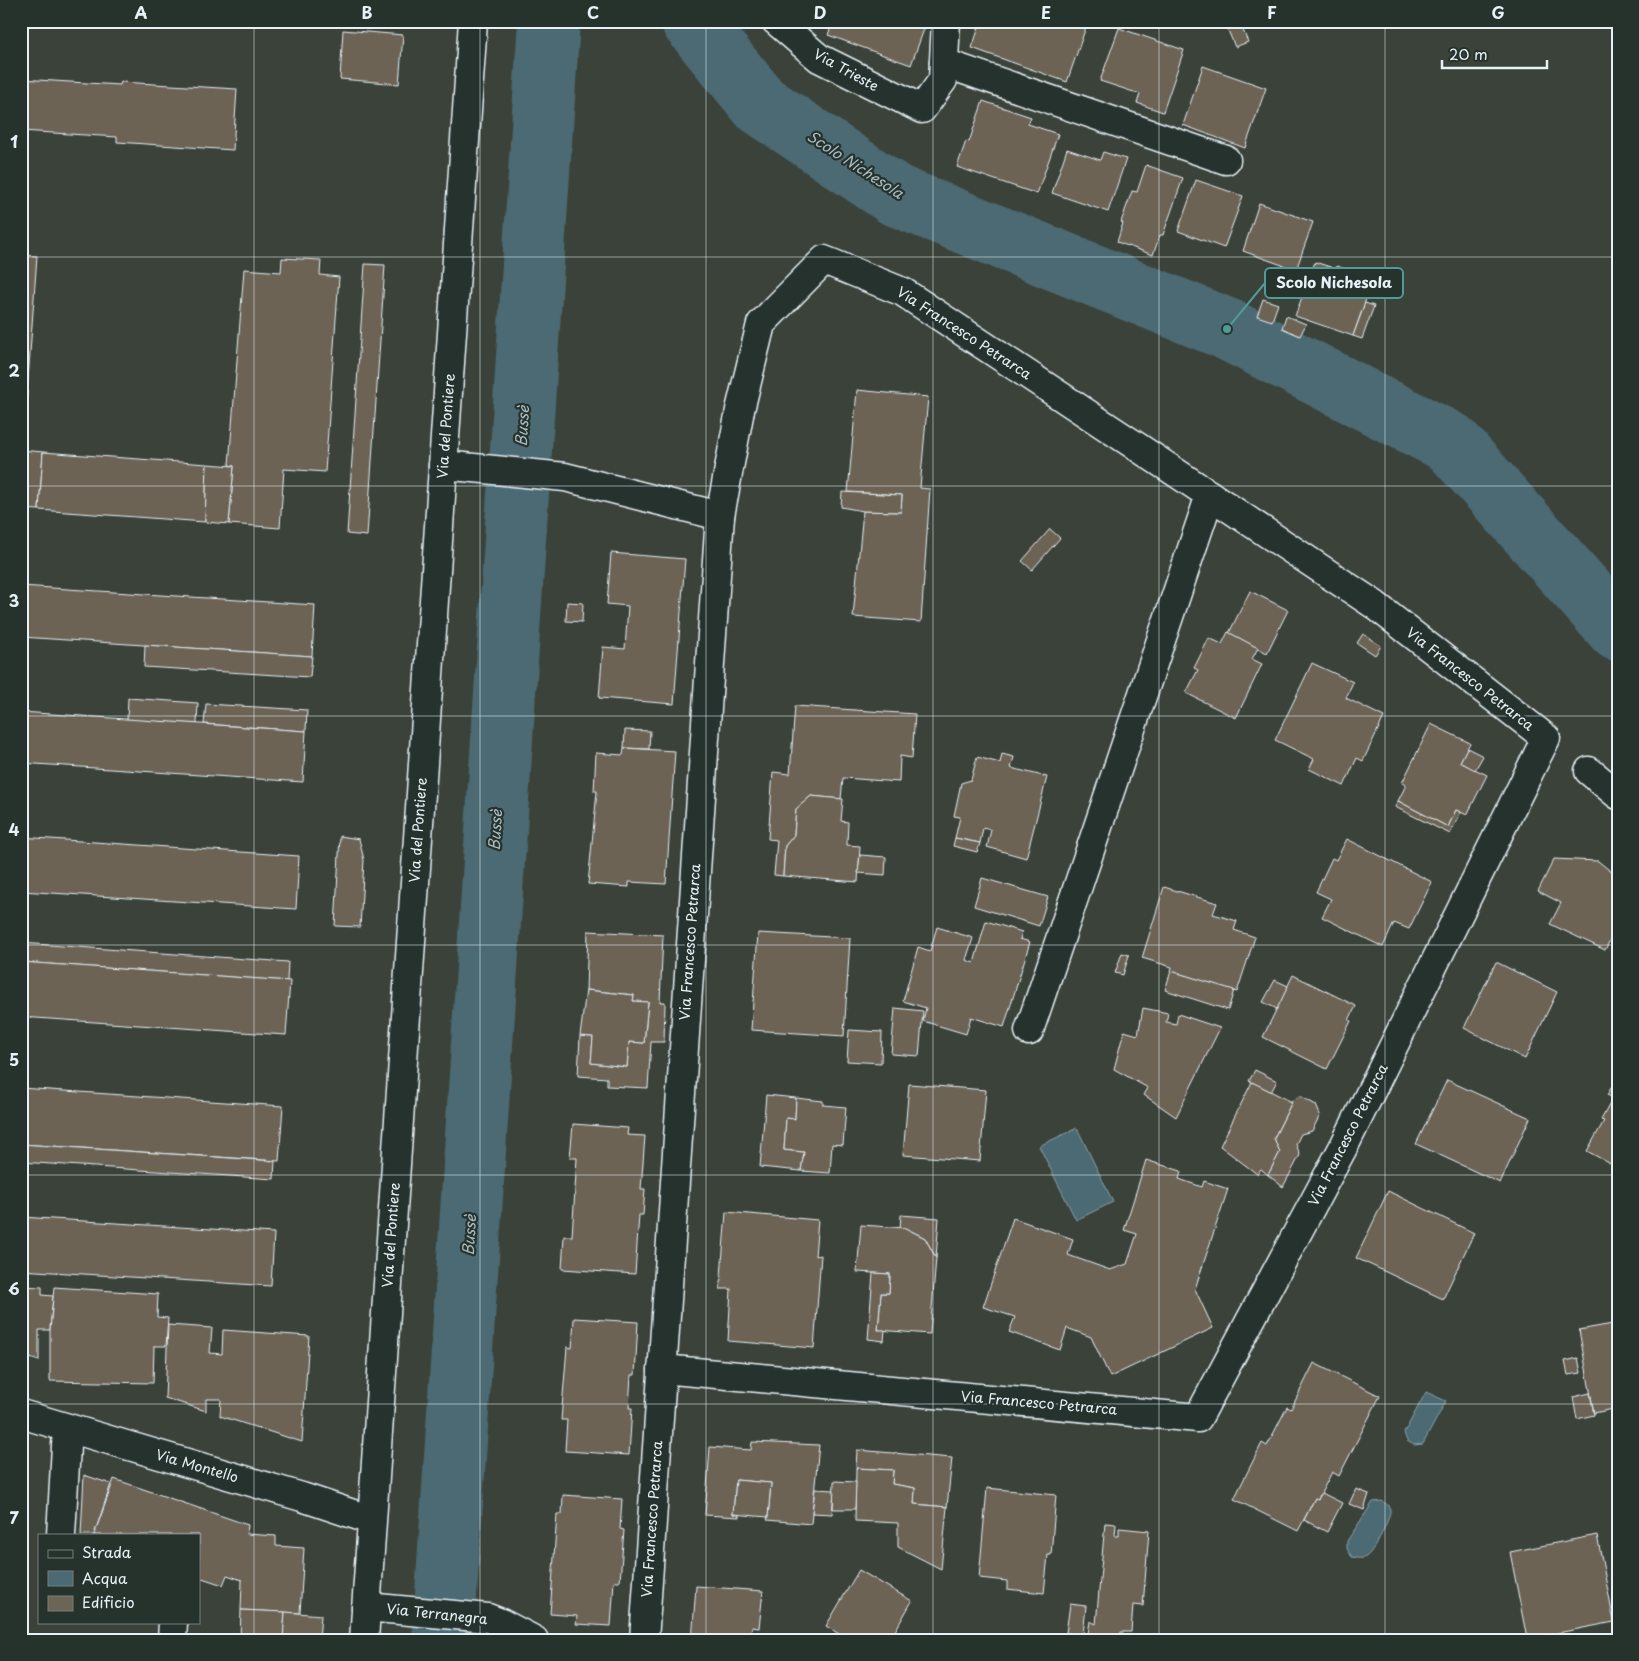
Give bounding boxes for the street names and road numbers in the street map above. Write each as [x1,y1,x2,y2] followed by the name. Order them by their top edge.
[810,43,883,96] street label: Via Trieste
[893,281,1036,384] street label: Via Francesco Petrarca
[431,372,460,479] street label: Via del Pontiere
[1402,622,1539,735] street label: Via Francesco Petrarca
[403,776,432,883] street label: Via del Pontiere
[674,863,705,1021] street label: Via Francesco Petrarca
[1303,1060,1393,1209] street label: Via Francesco Petrarca
[376,1181,405,1288] street label: Via del Pontiere
[960,1385,1118,1420] street label: Via Francesco Petrarca
[636,1440,667,1598] street label: Via Francesco Petrarca
[153,1444,241,1487] street label: Via Montello
[385,1598,489,1629] street label: Via Terranegra

